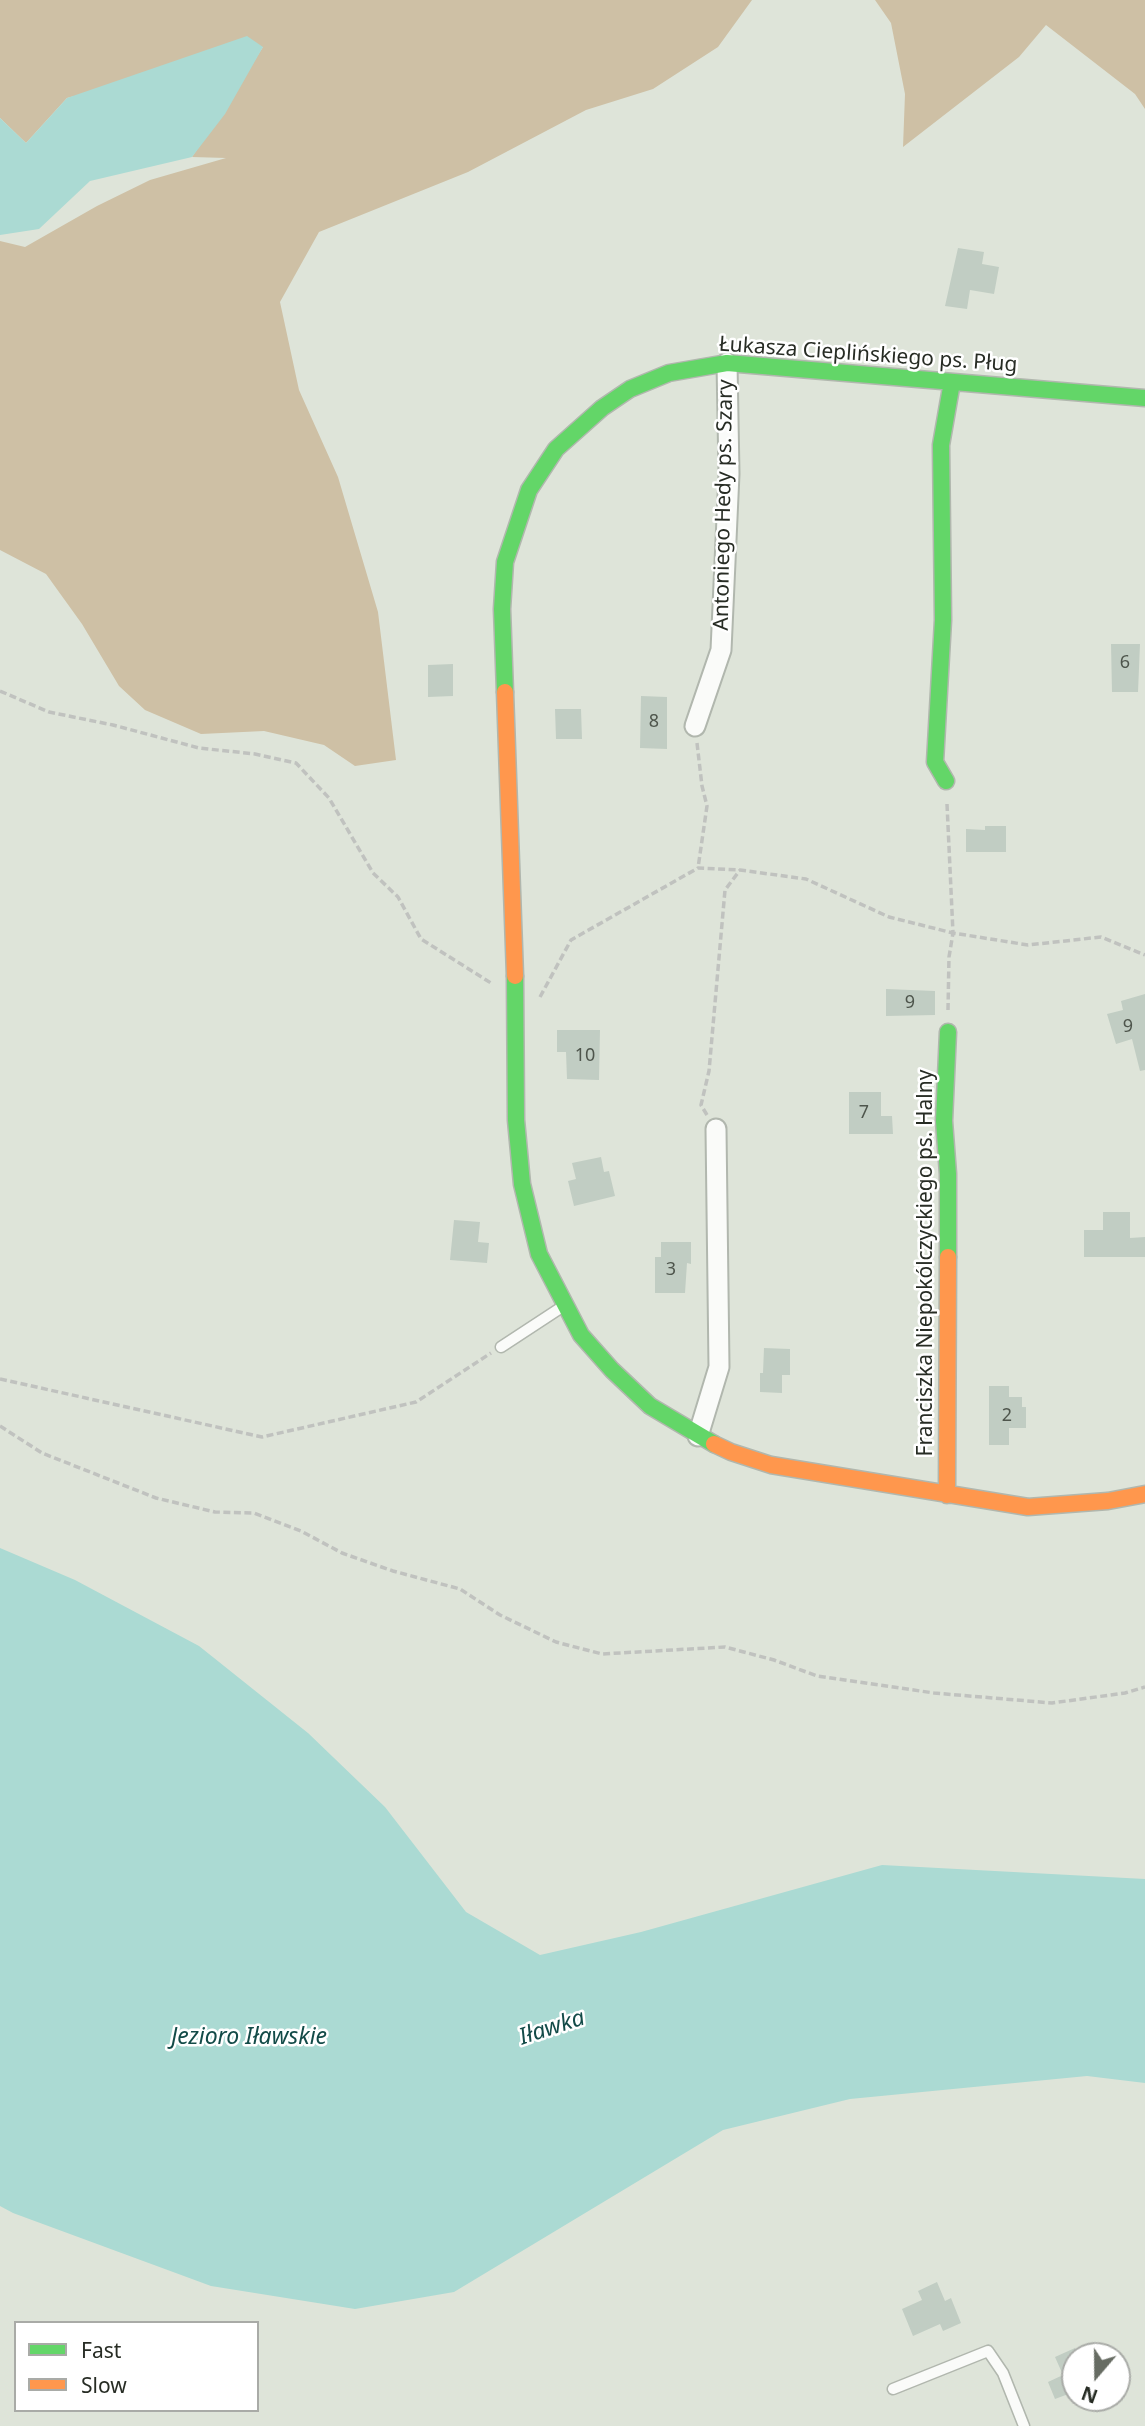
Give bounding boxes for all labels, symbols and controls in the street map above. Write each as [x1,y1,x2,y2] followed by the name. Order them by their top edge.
[718,332,1018,378] street label: Łukasza Cieplińskiego ps. Pług
[709,379,739,631] street label: Antoniego Hedy ps. Szary
[1120,652,1130,674] house number: 6
[649,711,659,733] house number: 8
[905,992,915,1014] house number: 9
[1123,1016,1133,1038] house number: 9
[575,1045,595,1067] house number: 10
[913,1070,939,1456] street label: Franciszka Niepokólczyckiego ps. Halny
[859,1102,869,1124] house number: 7
[666,1259,676,1281] house number: 3
[1002,1405,1012,1427] house number: 2
[516,2004,588,2052] water label: Iławka
[171,2023,327,2051] water label: Jezioro Iławskie
[14,2321,259,2412] legend
[81,2336,121,2364] text: Fast
[1061,2342,1131,2412] north arrow
[81,2371,127,2399] text: Slow
[1078,2380,1101,2410] text: N

